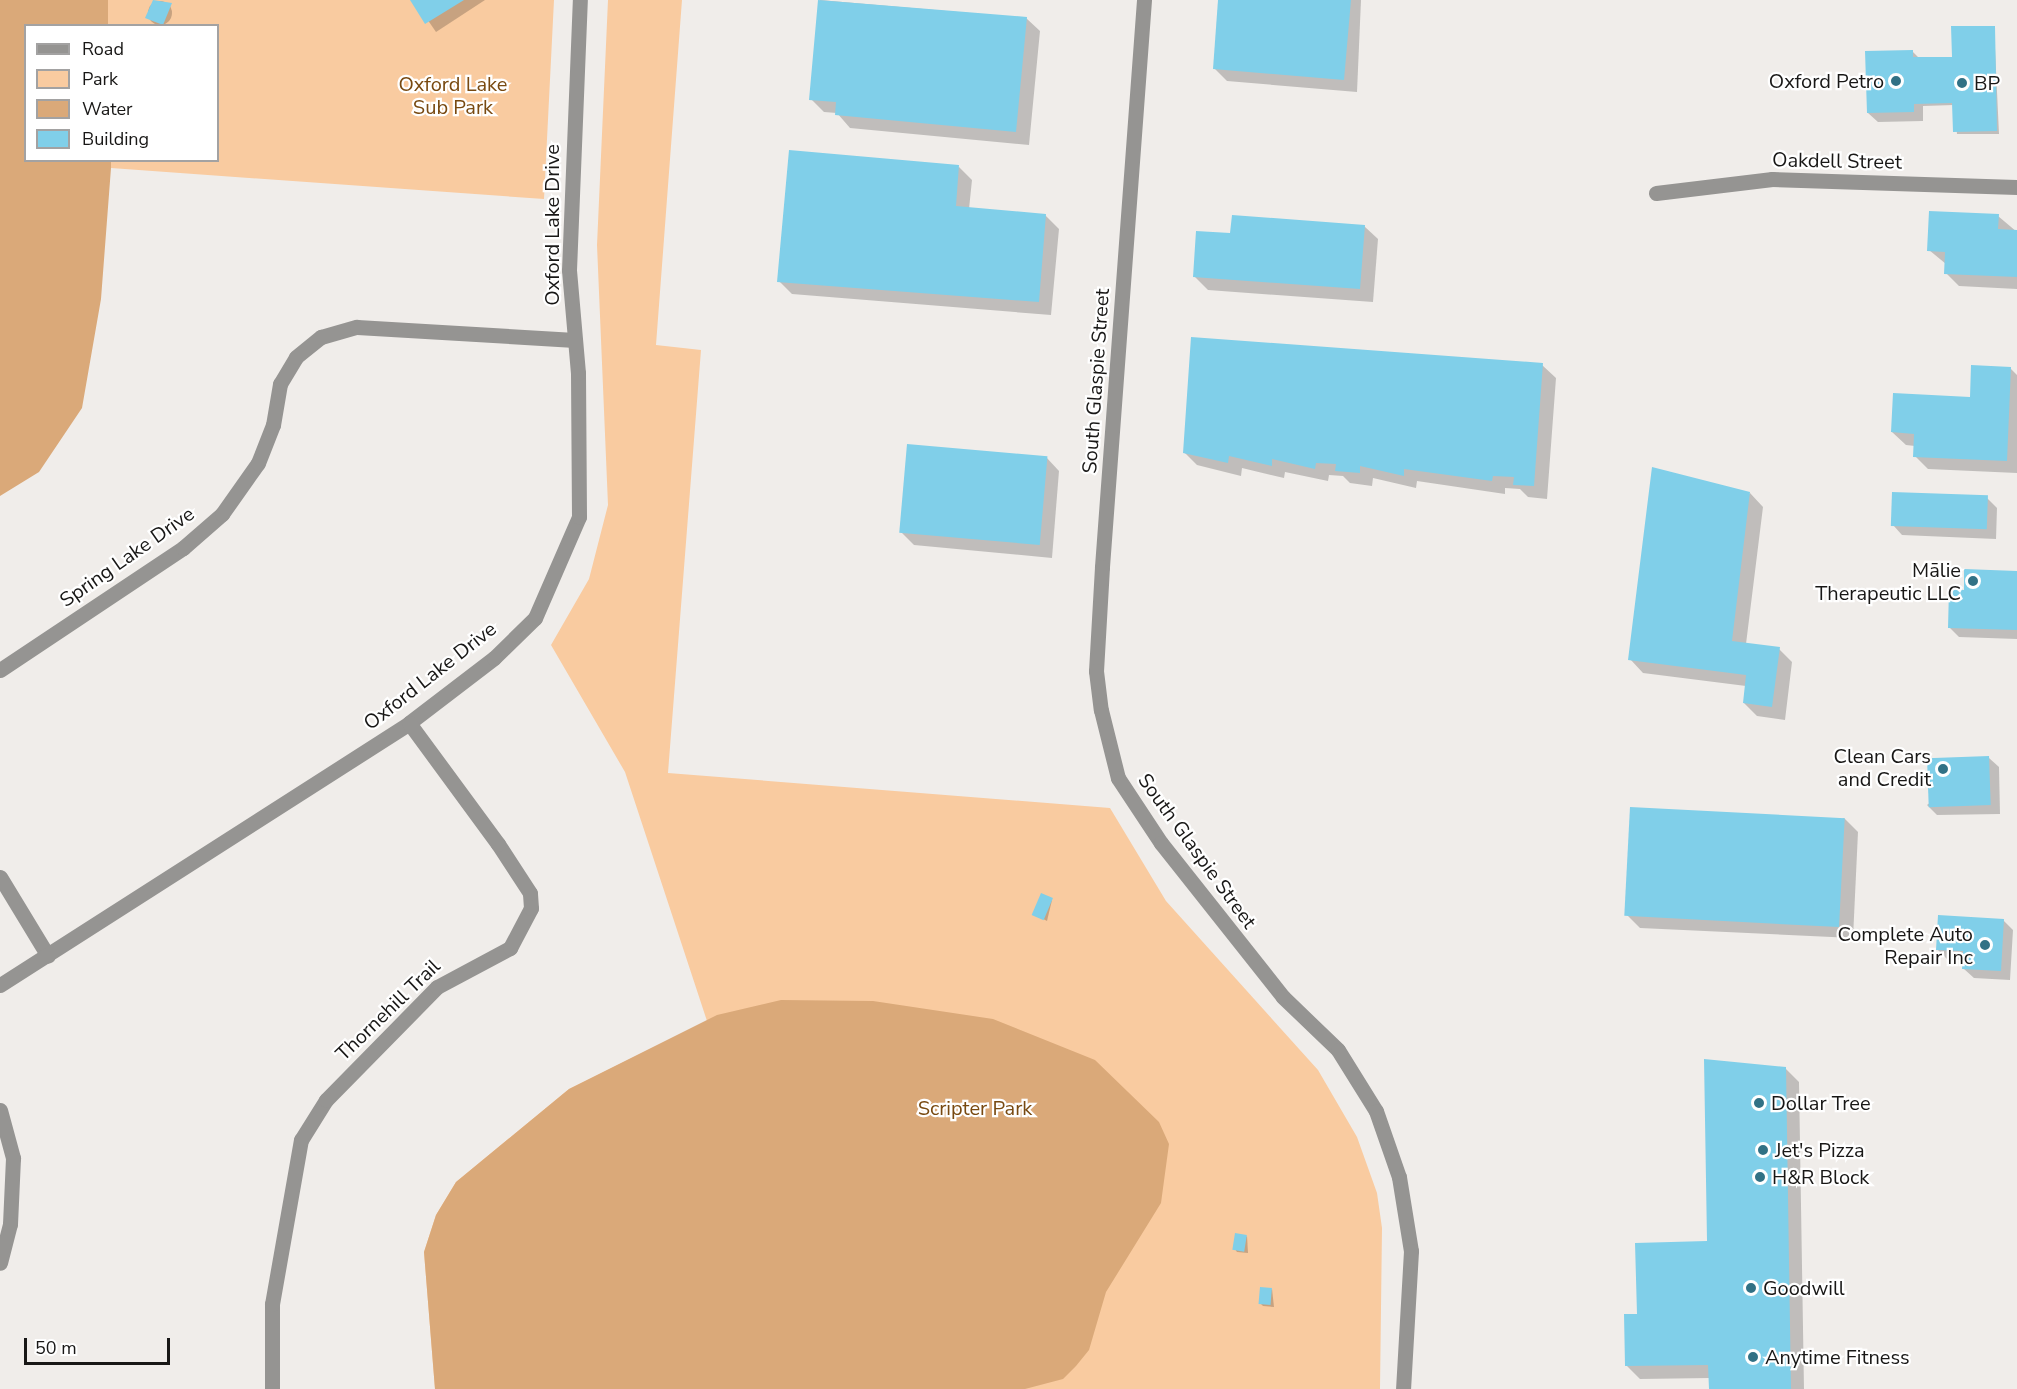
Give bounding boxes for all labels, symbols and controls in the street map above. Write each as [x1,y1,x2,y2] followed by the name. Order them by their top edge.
[24,24,219,162] legend
[82,37,124,61] text: Road
[82,67,118,91] text: Park
[1769,69,1884,93] place label: Oxford Petro
[1974,71,2000,95] place label: BP
[398,72,508,119] park label: Oxford Lake Sub Park
[1889,74,1903,88] marker: Oxford Petro
[1955,76,1969,90] marker: BP
[82,97,133,121] text: Water
[82,127,149,151] text: Building
[540,144,564,306] street label: Oxford Lake Drive
[1772,148,1902,174] street label: Oakdell Street
[1078,288,1114,474] street label: South Glaspie Street
[55,502,199,612] street label: Spring Lake Drive
[1815,558,1961,605] place label: Mālie Therapeutic LLC
[1966,574,1980,588] marker: Mālie Therapeutic LLC
[359,617,501,735] street label: Oxford Lake Drive
[1834,745,1931,792] place label: Clean Cars and Credit
[1936,762,1950,776] marker: Clean Cars and Credit
[1133,769,1261,933] street label: South Glaspie Street
[1837,922,1973,969] place label: Complete Auto Repair Inc
[1978,938,1992,952] marker: Complete Auto Repair Inc
[331,954,445,1066] street label: Thornehill Trail
[1771,1091,1871,1115] place label: Dollar Tree
[918,1096,1032,1120] park label: Scripter Park
[1752,1096,1766,1110] marker: Dollar Tree
[1775,1138,1865,1162] place label: Jet's Pizza
[1756,1143,1770,1157] marker: Jet's Pizza
[1772,1165,1869,1189] place label: H&R Block
[1753,1170,1767,1184] marker: H&R Block
[1763,1276,1845,1300] place label: Goodwill
[1744,1281,1758,1295] marker: Goodwill
[27,1326,172,1364] scale bar
[35,1336,77,1360] text: 50 m
[1765,1345,1910,1369] place label: Anytime Fitness
[1746,1350,1760,1364] marker: Anytime Fitness

